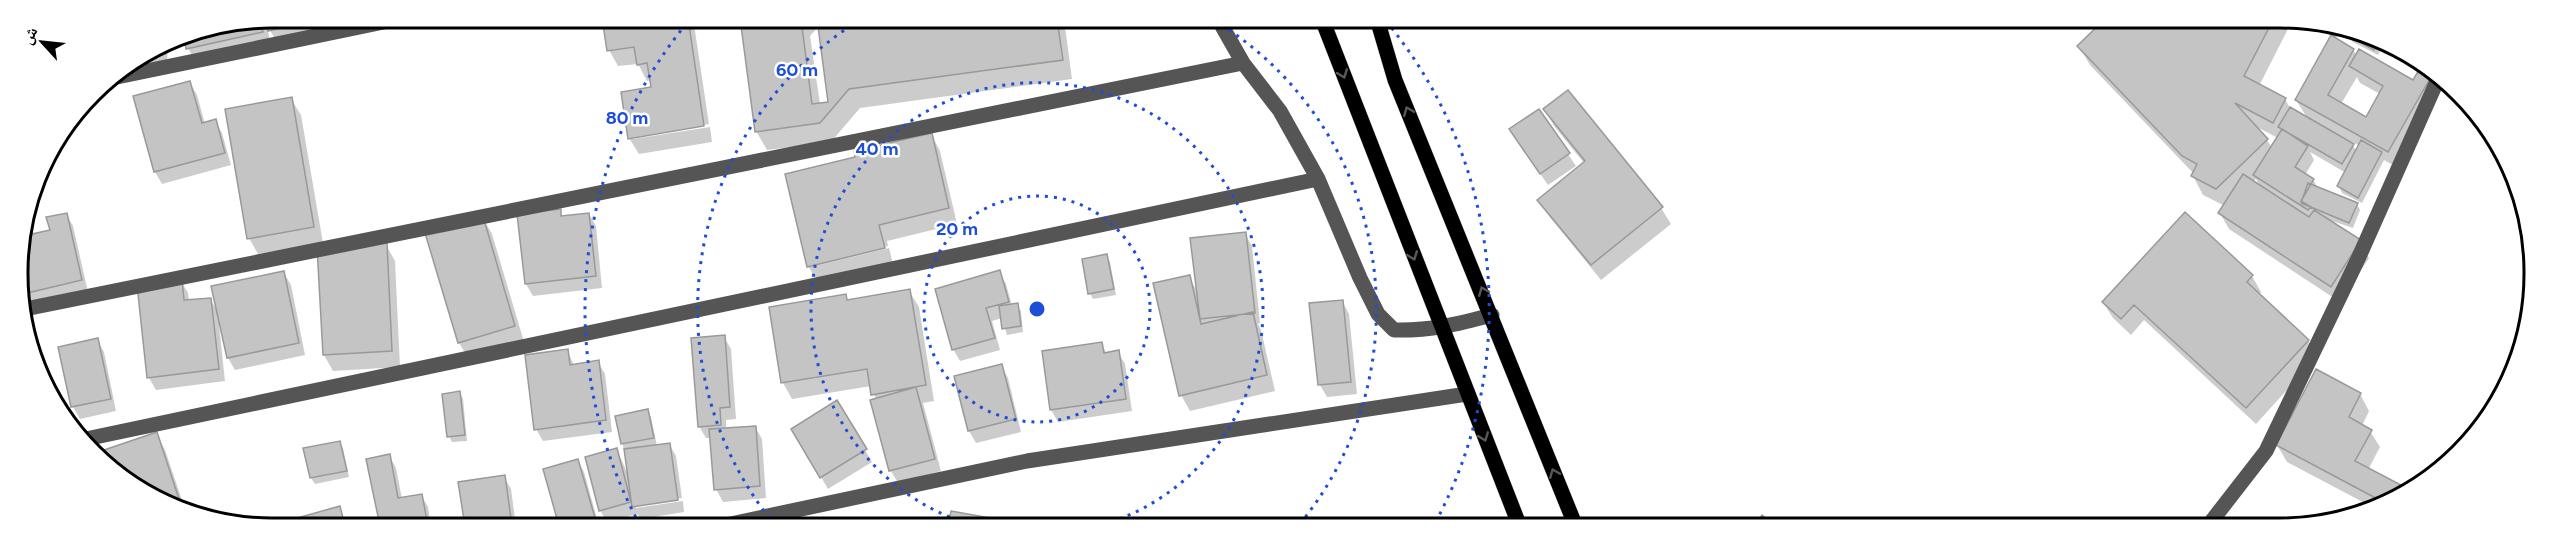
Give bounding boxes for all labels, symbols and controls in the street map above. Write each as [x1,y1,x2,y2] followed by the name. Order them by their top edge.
[12,12,72,72] north arrow
[17,24,41,47] text: ش
[776,59,818,81] text: 60 m
[1335,68,1348,79] one-way arrow
[1403,106,1415,117] one-way arrow
[606,107,648,129] text: 80 m
[855,138,899,160] text: 40 m
[936,218,978,240] text: 20 m
[1405,250,1418,261] one-way arrow
[1478,287,1490,298] one-way arrow
[1027,299,1047,319] centre of rings
[1477,431,1490,442] one-way arrow
[1549,468,1562,478] one-way arrow

